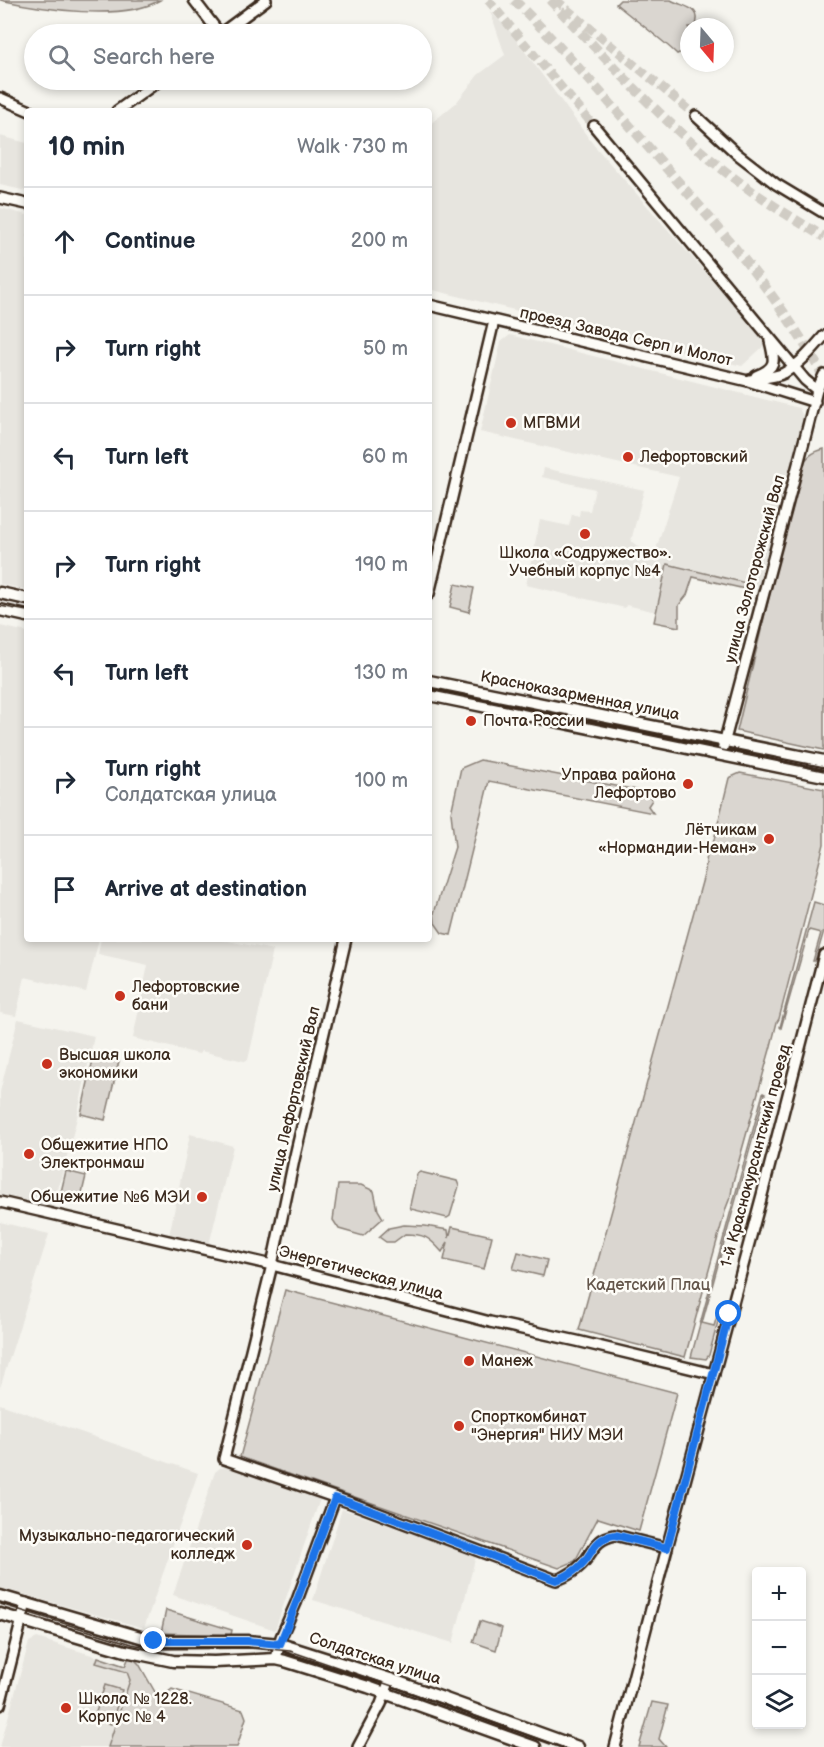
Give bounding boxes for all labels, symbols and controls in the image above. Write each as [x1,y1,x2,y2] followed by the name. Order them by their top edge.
[680,18,734,72] north arrow
[24,24,432,90] search box
[45,41,78,74] icon: search
[93,44,215,71] text: Search here
[48,132,125,163] text: 10 min
[297,135,408,159] text: Walk · 730 m
[48,225,81,258] icon: ahead
[105,228,195,255] text: Continue
[351,229,408,253] text: 200 m
[518,303,735,371] street label: проезд Завода Серп и Молот
[48,333,81,366] icon: right
[105,336,201,363] text: Turn right
[363,337,408,361] text: 50 m
[523,414,581,433] place label: МГВМИ
[504,416,518,430] marker: МГВМИ
[48,441,81,474] icon: left
[105,444,189,471] text: Turn left
[362,445,408,469] text: 60 m
[639,448,748,467] place label: Лефортовский
[621,450,635,464] marker: Лефортовский
[721,473,789,665] street label: улица Золоторожский Вал
[578,527,592,541] marker: Школа «Содружество». Учебный корпус №4
[499,544,671,581] place label: Школа «Содружество». Учебный корпус №4
[48,549,81,582] icon: right
[105,552,201,579] text: Turn right
[355,553,408,577] text: 190 m
[48,657,81,690] icon: left
[105,660,189,687] text: Turn left
[354,661,408,685] text: 130 m
[479,667,682,725] street label: Красноказарменная улица
[483,712,585,731] place label: Почта России
[464,714,478,728] marker: Почта России
[105,756,201,783] text: Turn right
[48,765,81,798] icon: right
[561,766,677,803] place label: Управа района Лефортово
[355,769,408,793] text: 100 m
[681,777,695,791] marker: Управа района Лефортово
[105,783,277,807] text: Солдатская улица
[598,821,757,858] place label: Лётчикам «Нормандии-Неман»
[762,832,776,846] marker: Лётчикам «Нормандии-Неман»
[48,873,81,906] icon: arrive
[105,876,307,903] text: Arrive at destination
[131,978,240,1015] place label: Лефортовские бани
[113,989,127,1003] marker: Лефортовские бани
[263,1005,325,1193] street label: улица Лефортовский Вал
[717,1042,795,1269] street label: 1-й Краснокурсантский проезд
[59,1046,171,1083] place label: Высшая школа экономики
[40,1057,54,1071] marker: Высшая школа экономики
[41,1136,169,1173] place label: Общежитие НПО Электронмаш
[22,1147,36,1161] marker: Общежитие НПО Электронмаш
[31,1188,190,1207] place label: Общежитие №6 МЭИ
[195,1190,209,1204] marker: Общежитие №6 МЭИ
[277,1242,446,1304] street label: Энергетическая улица
[586,1276,711,1295] park label: Кадетский Плац
[715,1300,741,1326] route start
[481,1352,534,1371] place label: Манеж
[462,1354,476,1368] marker: Манеж
[471,1408,624,1445] place label: Спорткомбинат "Энергия" НИУ МЭИ
[452,1419,466,1433] marker: Спорткомбинат "Энергия" НИУ МЭИ
[19,1527,236,1564] place label: Музыкально-педагогический колледж
[240,1538,254,1552] marker: Музыкально-педагогический колледж
[752,1567,806,1729] map controls
[752,1567,806,1621] button: +
[752,1621,806,1675] button: −
[140,1627,166,1653] route end
[307,1629,444,1689] street label: Солдатская улица
[752,1675,806,1729] button: layers
[78,1690,192,1727] place label: Школа № 1228. Корпус № 4
[59,1701,73,1715] marker: Школа № 1228. Корпус № 4

